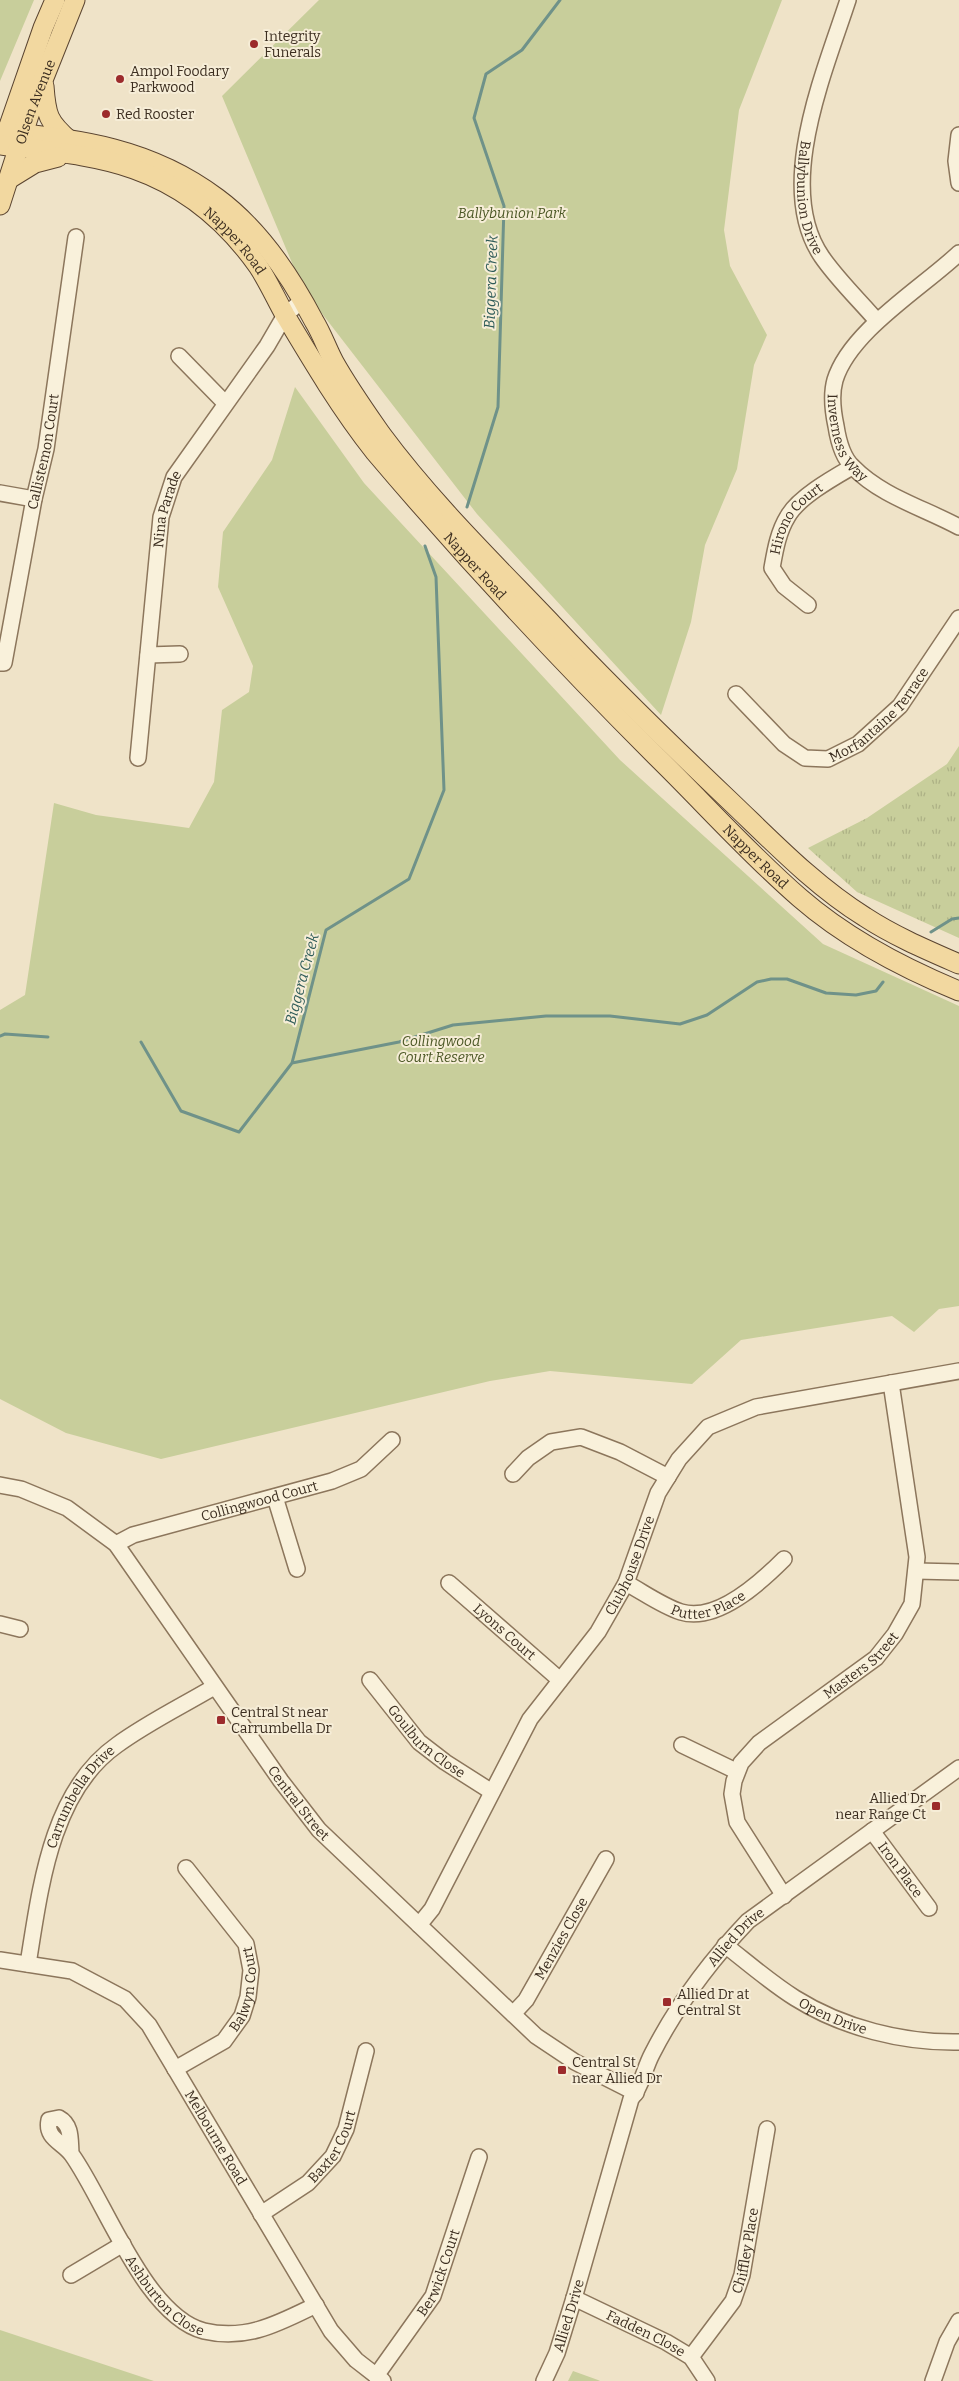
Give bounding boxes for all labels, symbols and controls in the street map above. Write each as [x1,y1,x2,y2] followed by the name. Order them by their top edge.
[264,28,321,61] place label: Integrity Funerals
[248,38,260,50] marker: Integrity Funerals
[12,57,59,147] street label: Olsen Avenue
[130,63,230,96] place label: Ampol Foodary Parkwood
[114,73,126,85] marker: Ampol Foodary Parkwood
[116,106,194,123] place label: Red Rooster
[100,108,112,120] marker: Red Rooster
[793,140,826,258] street label: Ballybunion Drive
[200,204,269,278] street label: Napper Road
[458,205,567,222] park label: Ballybunion Park
[480,234,502,329] water label: Biggera Creek
[24,393,63,511] street label: Callistemon Court
[824,394,871,486] street label: Inverness Way
[150,467,185,549] street label: Nina Parade
[767,479,826,556] street label: Hirono Court
[440,529,509,603] street label: Napper Road
[826,664,932,766] street label: Morfantaine Terrace
[719,821,792,893] street label: Napper Road
[281,931,323,1027] water label: Biggera Creek
[398,1033,484,1066] park label: Collingwood Court Reserve
[199,1477,320,1525] street label: Collingwood Court
[601,1513,658,1618] street label: Clubhouse Drive
[668,1587,749,1623] street label: Putter Place
[470,1600,539,1664] street label: Lyons Court
[820,1629,902,1702] street label: Masters Street
[384,1701,468,1782] street label: Goulburn Close
[231,1704,332,1737] place label: Central St near Carrumbella Dr
[215,1714,227,1726] marker: Central St near Carrumbella Dr
[43,1742,118,1851] street label: Carrumbella Drive
[264,1763,333,1844] street label: Central Street
[835,1790,926,1823] place label: Allied Dr near Range Ct
[930,1800,942,1812] marker: Allied Dr near Range Ct
[874,1839,926,1901] street label: Iron Place
[531,1894,592,1983] street label: Menzies Close
[704,1904,768,1970] street label: Allied Drive
[226,1945,260,2035] street label: Balwyn Court
[677,1986,749,2019] place label: Allied Dr at Central St
[796,1994,869,2038] street label: Open Drive
[661,1996,673,2008] marker: Allied Dr at Central St
[572,2054,662,2087] place label: Central St near Allied Dr
[556,2064,568,2076] marker: Central St near Allied Dr
[181,2087,250,2188] street label: Melbourne Road
[305,2109,359,2186] street label: Baxter Court
[728,2207,762,2296] street label: Chiffley Place
[413,2227,464,2320] street label: Berwick Court
[122,2252,206,2340] street label: Ashburton Close
[550,2277,588,2354] street label: Allied Drive
[603,2307,688,2361] street label: Fadden Close

